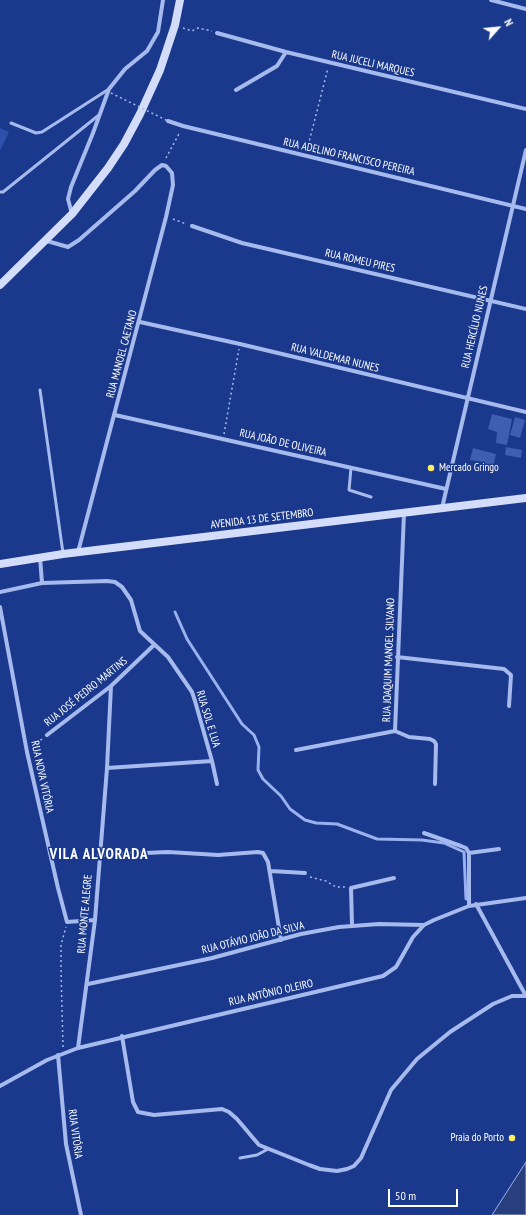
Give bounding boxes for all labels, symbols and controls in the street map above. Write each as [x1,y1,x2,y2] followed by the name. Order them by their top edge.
[478,8,518,48] north arrow
[501,17,516,28] text: N
[330,48,416,80] street label: RUA JUCELI MARQUES
[282,135,416,179] street label: RUA ADELINO FRANCISCO PEREIRA
[324,247,396,275] street label: RUA ROMEU PIRES
[459,284,491,370] street label: RUA HERCÍLIO NUNES
[104,309,140,399] street label: RUA MANOEL CAETANO
[290,341,380,375] street label: RUA VALDEMAR NUNES
[238,427,328,459] street label: RUA JOÃO DE OLIVEIRA
[439,461,499,475] place label: Mercado Gringo
[426,463,436,473] marker: Mercado Gringo
[210,506,314,532] street label: AVENIDA 13 DE SETEMBRO
[380,598,398,722] street label: RUA JOAQUIM MANOEL SILVANO
[42,655,130,729] street label: RUA JOSÉ PEDRO MARTINS
[193,689,223,749] street label: RUA SOL E LUA
[28,740,56,814] street label: RUA NOVA VITÓRIA
[50,846,148,864] district label: VILA ALVORADA
[75,874,95,954] street label: RUA MONTE ALEGRE
[200,919,306,957] street label: RUA OTÁVIO JOÃO DA SILVA
[228,977,314,1009] street label: RUA ANTÔNIO OLEIRO
[65,1108,85,1160] street label: RUA VITÓRIA
[451,1131,504,1145] place label: Praia do Porto
[507,1133,517,1143] marker: Praia do Porto
[390,1181,460,1207] scale bar
[395,1188,416,1203] text: 50 m

